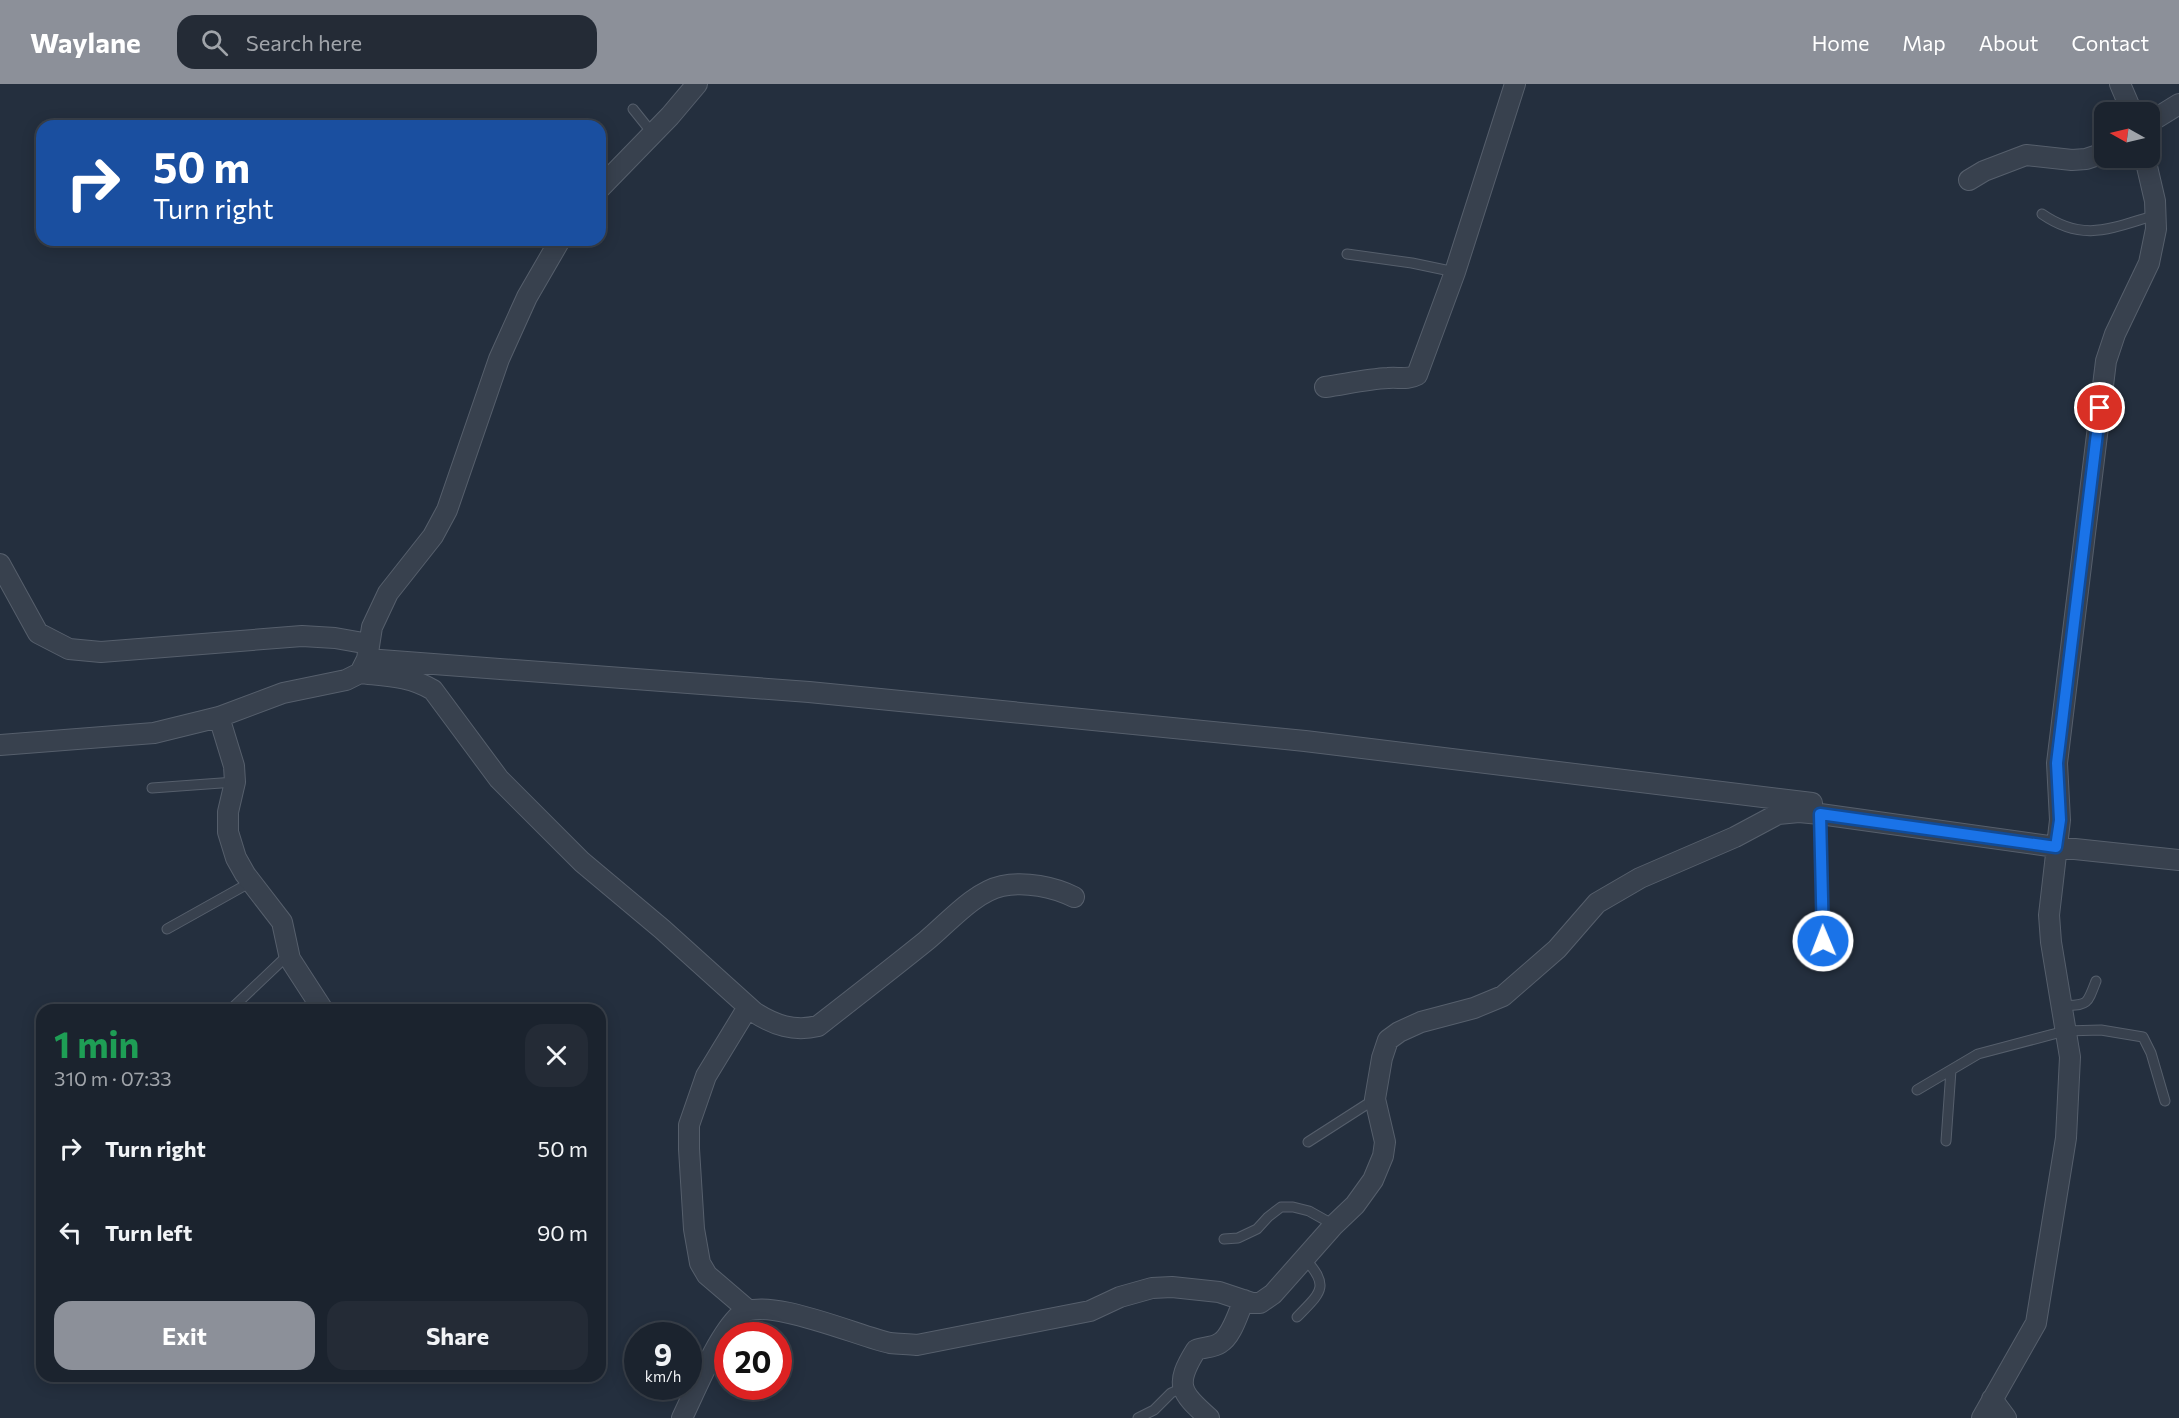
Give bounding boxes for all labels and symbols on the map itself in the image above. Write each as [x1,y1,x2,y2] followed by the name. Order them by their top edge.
[2094,102,2160,168] north arrow
[2074,382,2125,433] pin
[1791,909,1855,973] position arrow
[714,1322,792,1400] speed limit sign: 20

